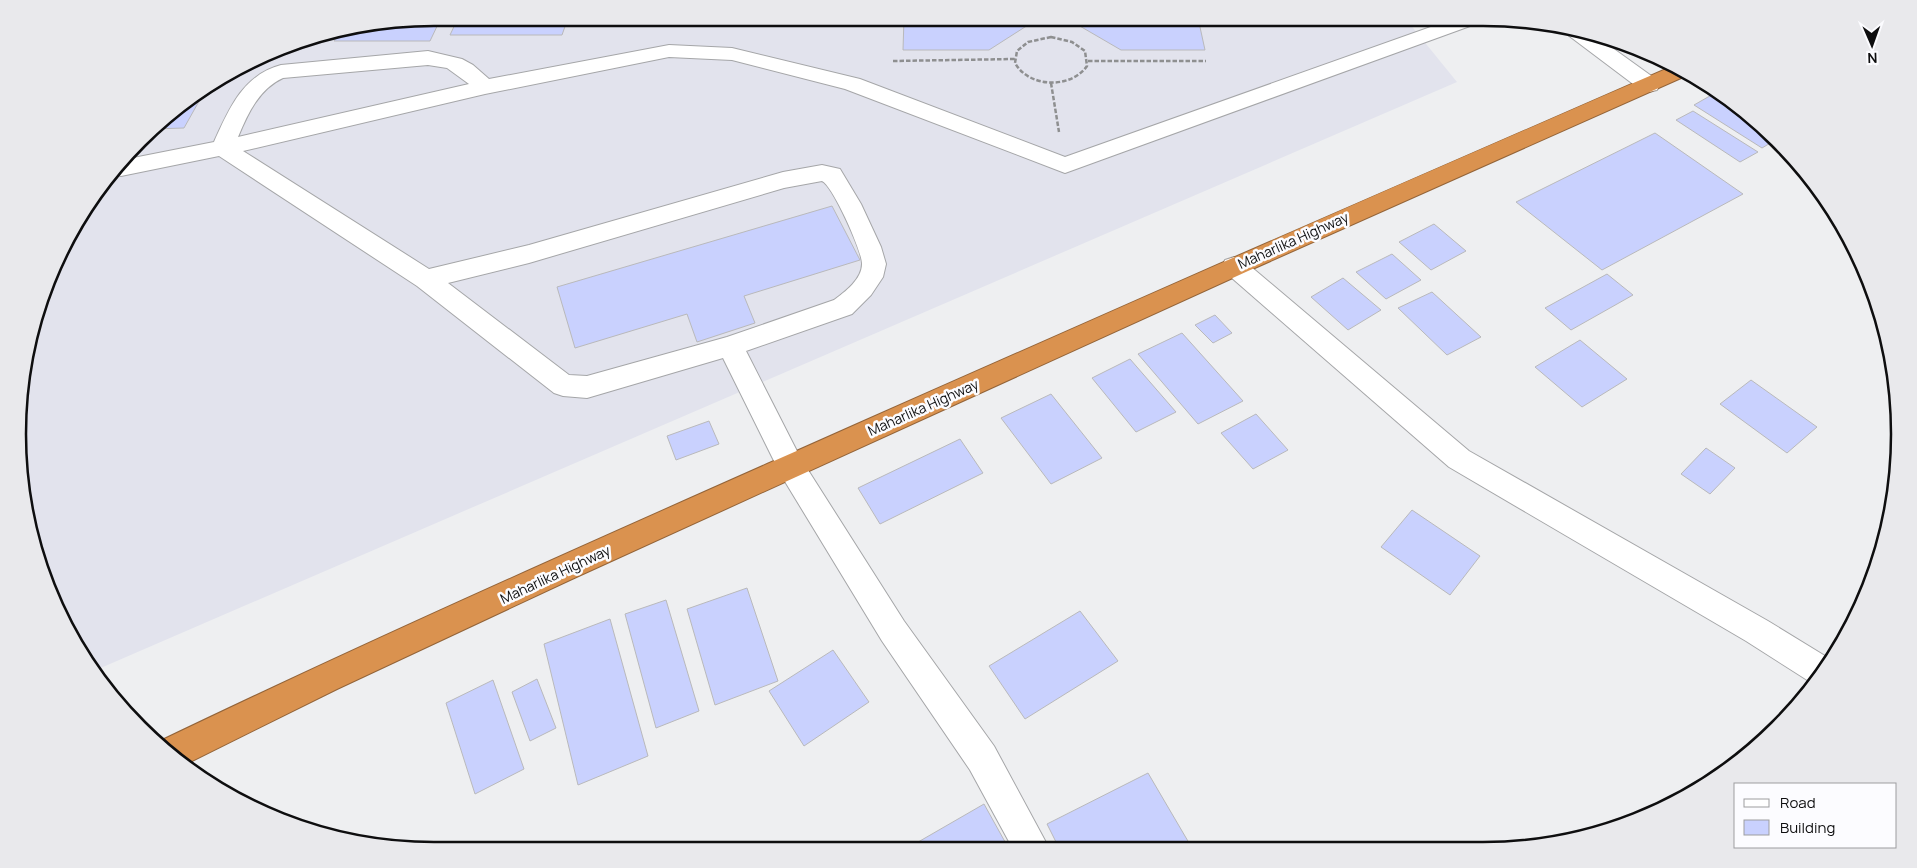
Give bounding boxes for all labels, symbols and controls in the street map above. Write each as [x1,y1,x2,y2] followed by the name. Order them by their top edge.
[1847,20,1897,70] north arrow
[1867,49,1878,68] text: N
[1235,207,1352,273] street label: Maharlika Highway
[865,374,982,440] street label: Maharlika Highway
[497,540,614,608] street label: Maharlika Highway
[1734,783,1897,848] legend
[1780,792,1816,813] text: Road
[1780,817,1835,838] text: Building

